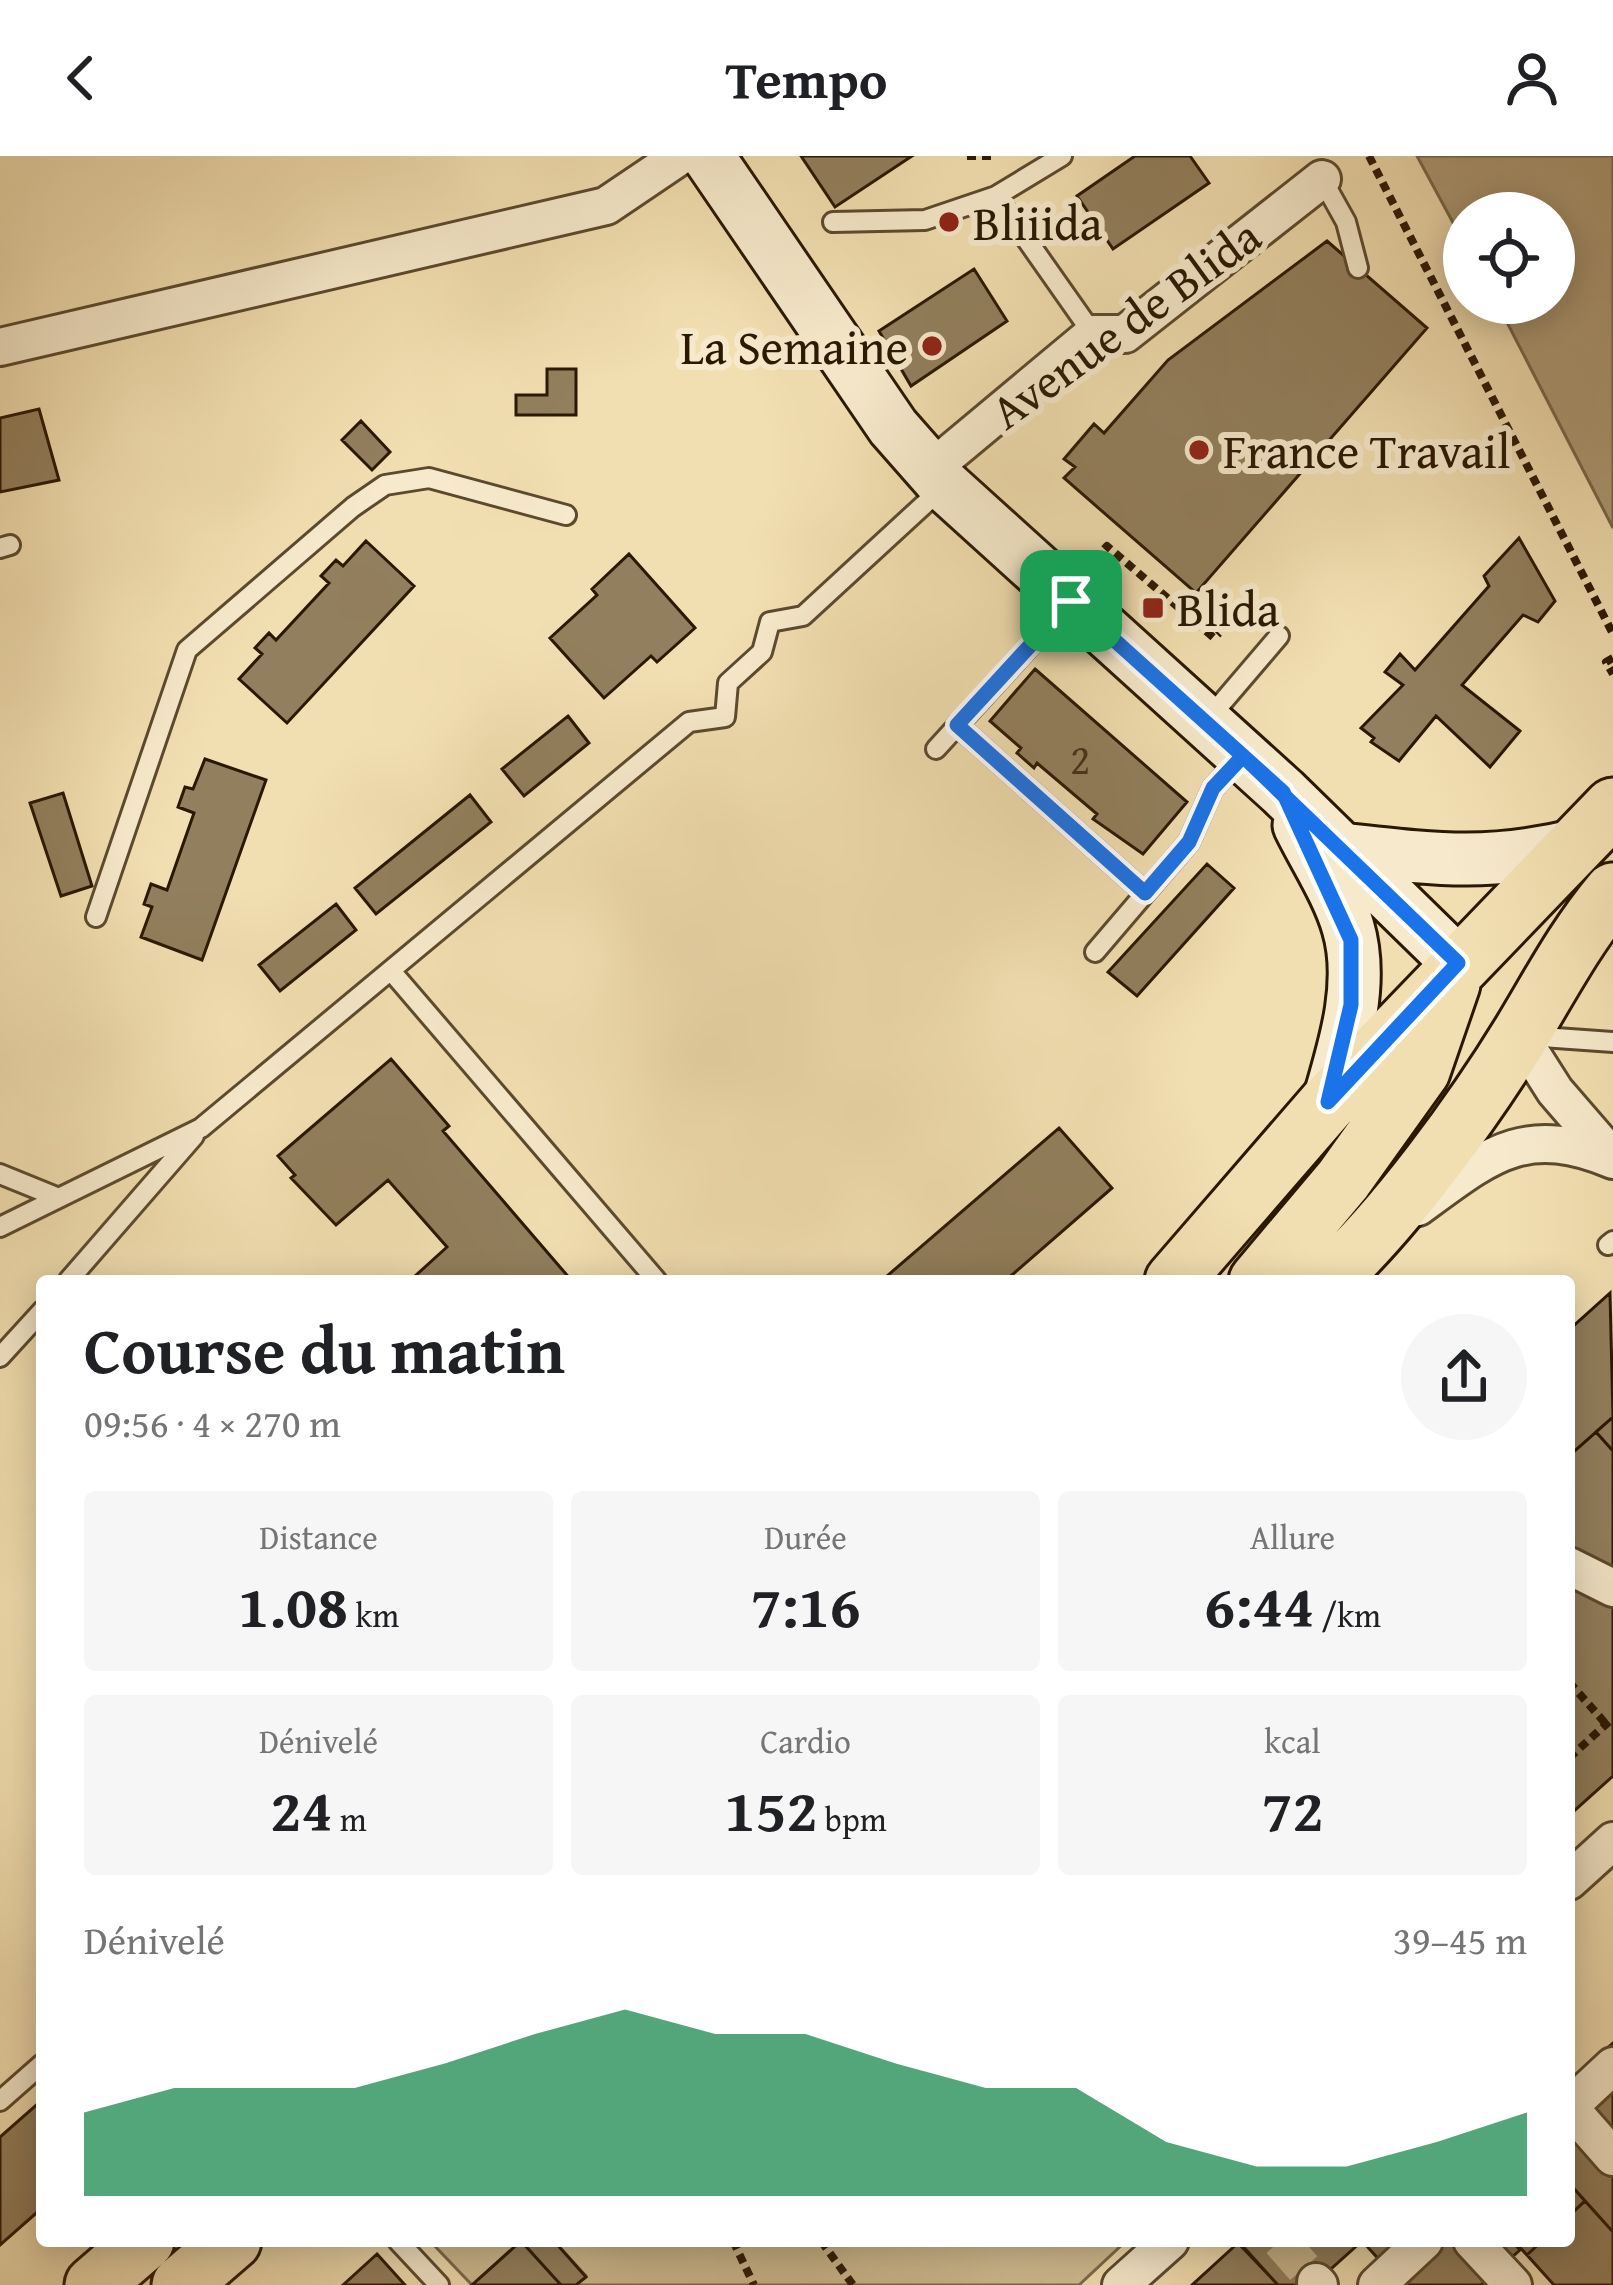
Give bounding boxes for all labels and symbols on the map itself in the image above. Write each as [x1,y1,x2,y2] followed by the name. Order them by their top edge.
[973,187,1103,258] place label: Bliiida
[975,200,1275,446] street label: Avenue de Blida
[936,209,962,235] marker: Bliiida
[681,311,908,382] place label: La Semaine
[919,333,945,359] marker: La Semaine
[1223,415,1511,486] place label: France Travail
[1186,437,1212,463] marker: France Travail
[1020,550,1122,652] pin
[1177,573,1280,644] place label: Blida
[1140,595,1166,621] marker: Blida
[1070,728,1090,789] house number: 2

